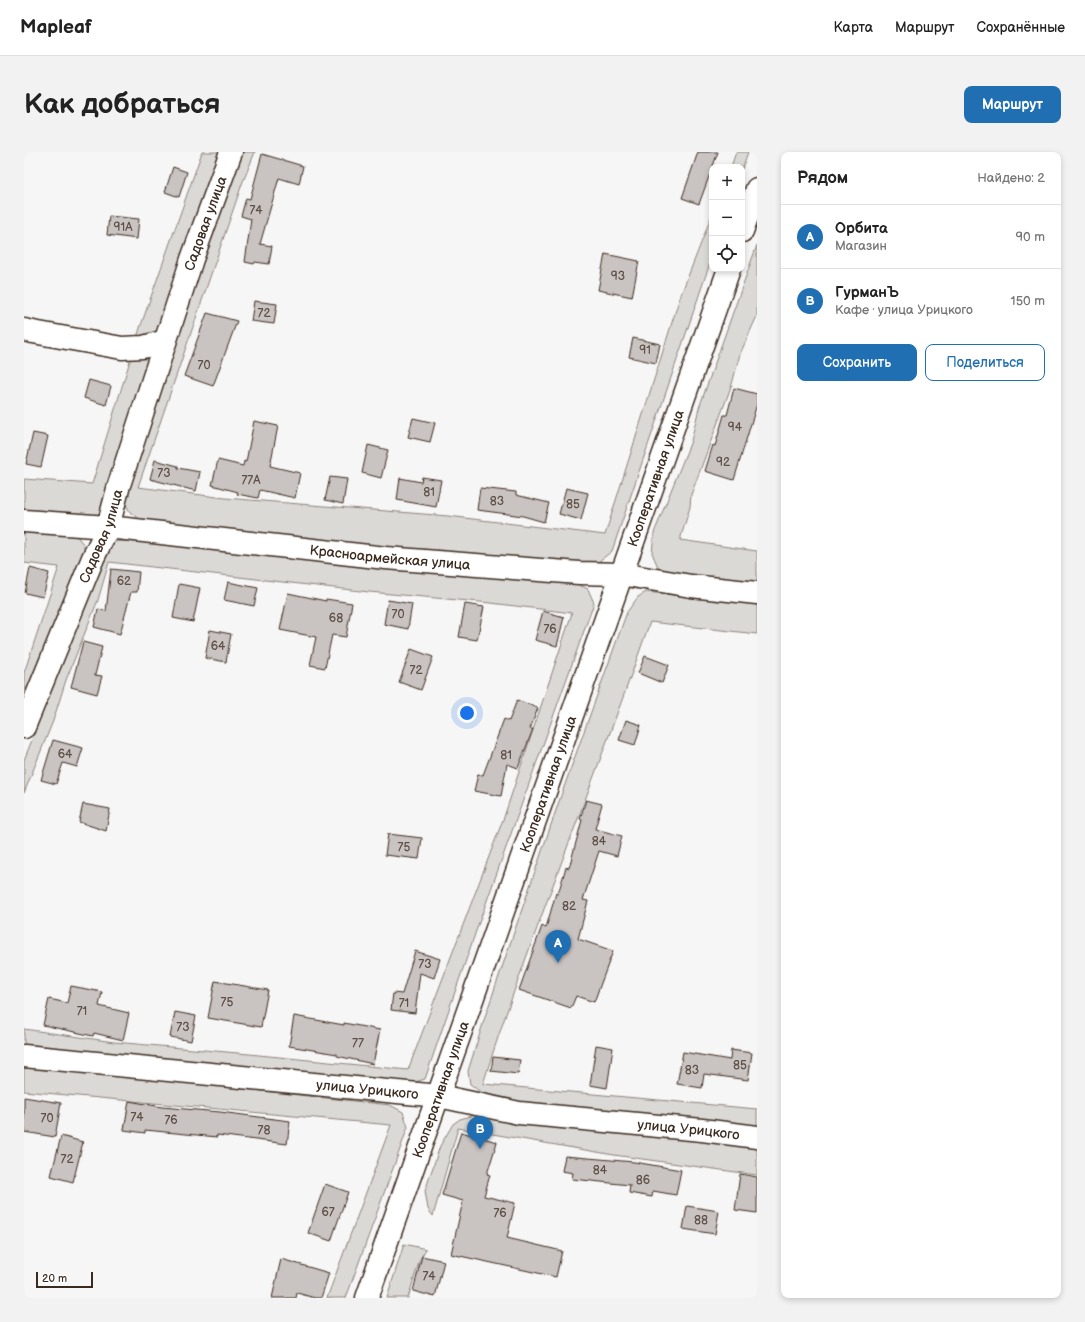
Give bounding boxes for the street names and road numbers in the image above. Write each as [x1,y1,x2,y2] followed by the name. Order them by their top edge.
[181,173,231,273] street label: Садовая улица
[624,407,688,549] street label: Кооперативная улица
[76,487,127,586] street label: Садовая улица
[309,542,472,574] street label: Красноармейская улица
[516,713,580,855] street label: Кооперативная улица
[409,1018,473,1160] street label: Кооперативная улица
[315,1076,419,1103] street label: улица Урицкого
[637,1116,741,1144] street label: улица Урицкого

